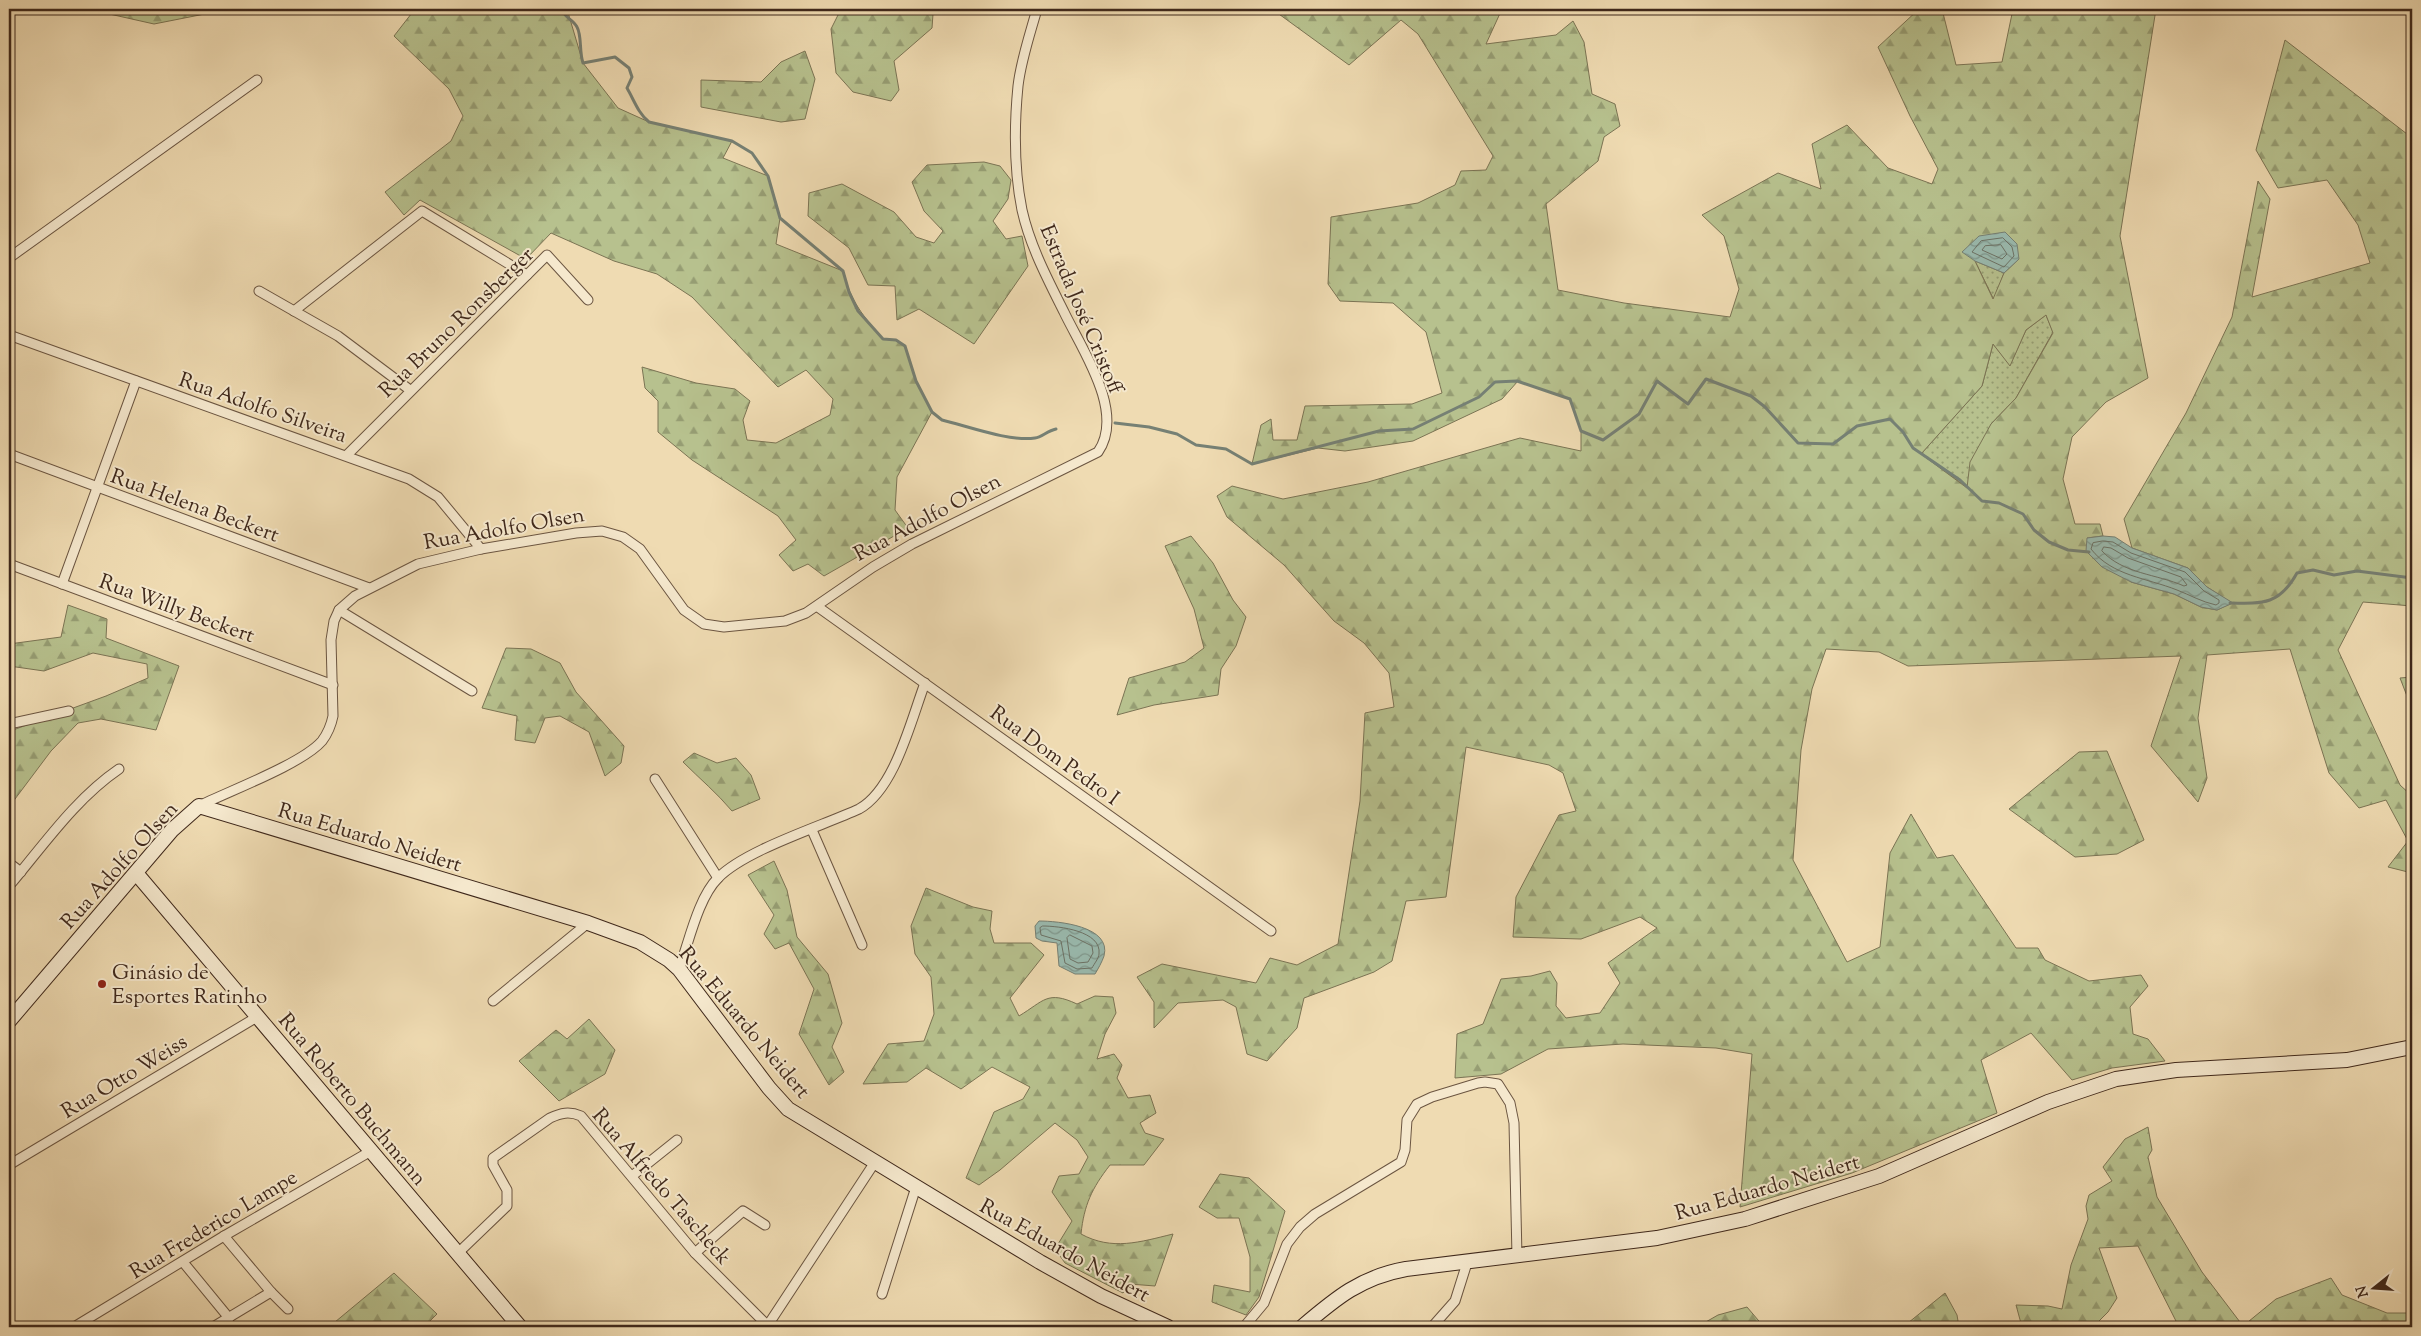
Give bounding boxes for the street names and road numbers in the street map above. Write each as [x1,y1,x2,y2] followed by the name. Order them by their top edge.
[1031,220,1130,400] street label: Estrada José Cristoff
[373,241,542,406] street label: Rua Bruno Ronsberger
[174,366,351,452] street label: Rua Adolfo Silveira
[106,462,283,551] street label: Rua Helena Beckert
[849,467,1007,570] street label: Rua Adolfo Olsen
[422,501,587,559] street label: Rua Adolfo Olsen
[94,568,258,652] street label: Rua Willy Beckert
[983,699,1125,814] street label: Rua Dom Pedro I
[55,796,186,937] street label: Rua Adolfo Olsen
[274,797,465,881] street label: Rua Eduardo Neidert
[671,941,816,1106] street label: Rua Eduardo Neidert
[270,1007,433,1193] street label: Rua Roberto Buchmann
[56,1028,194,1127] street label: Rua Otto Weiss
[584,1102,737,1273] street label: Rua Alfredo Tascheck
[1672,1148,1863,1230] street label: Rua Eduardo Neidert
[124,1164,304,1288] street label: Rua Frederico Lampe
[973,1192,1155,1311] street label: Rua Eduardo Neidert

